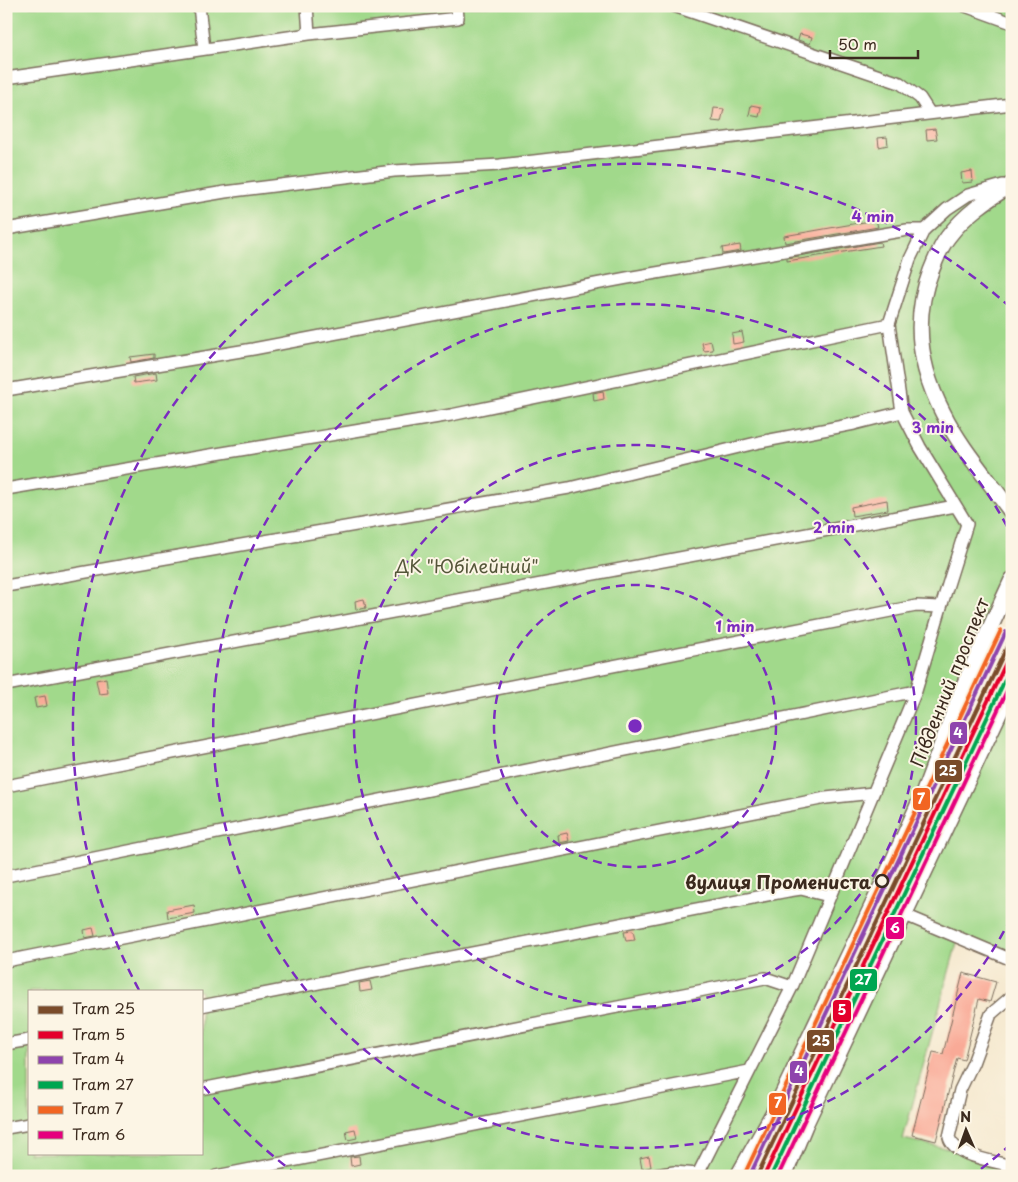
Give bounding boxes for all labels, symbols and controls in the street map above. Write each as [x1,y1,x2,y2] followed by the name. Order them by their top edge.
[830,28,918,60] scale bar
[838,32,877,55] text: 50 m
[852,204,894,227] text: 4 min
[912,415,954,438] text: 3 min
[813,515,855,538] text: 2 min
[394,552,539,579] park label: ДК "Юбілейний"
[903,593,995,771] street label: Південний проспект
[716,614,754,637] text: 1 min
[626,717,644,735] centre of rings
[949,721,968,745] line badge: 4
[953,722,963,743] text: 4
[934,759,963,783] line badge: 25
[939,760,957,781] text: 25
[912,787,931,811] line badge: 7
[917,788,926,809] text: 7
[685,868,872,895] place label: вулиця Промениста
[875,874,889,888] marker: вулиця Промениста
[885,916,905,940] line badge: 6
[890,917,900,938] text: 6
[849,968,878,992] line badge: 27
[854,969,873,990] text: 27
[28,990,202,1154] legend
[72,996,135,1019] text: Tram 25
[832,999,852,1023] line badge: 5
[838,999,847,1020] text: 5
[72,1022,125,1045] text: Tram 5
[806,1029,835,1053] line badge: 25
[812,1030,830,1051] text: 25
[72,1046,125,1069] text: Tram 4
[789,1060,808,1084] line badge: 4
[794,1060,804,1081] text: 4
[72,1072,134,1095] text: Tram 27
[768,1092,787,1116] line badge: 7
[774,1092,783,1113] text: 7
[72,1096,124,1119] text: Tram 7
[940,1104,990,1154] north arrow
[960,1106,971,1127] text: N
[72,1122,125,1145] text: Tram 6

